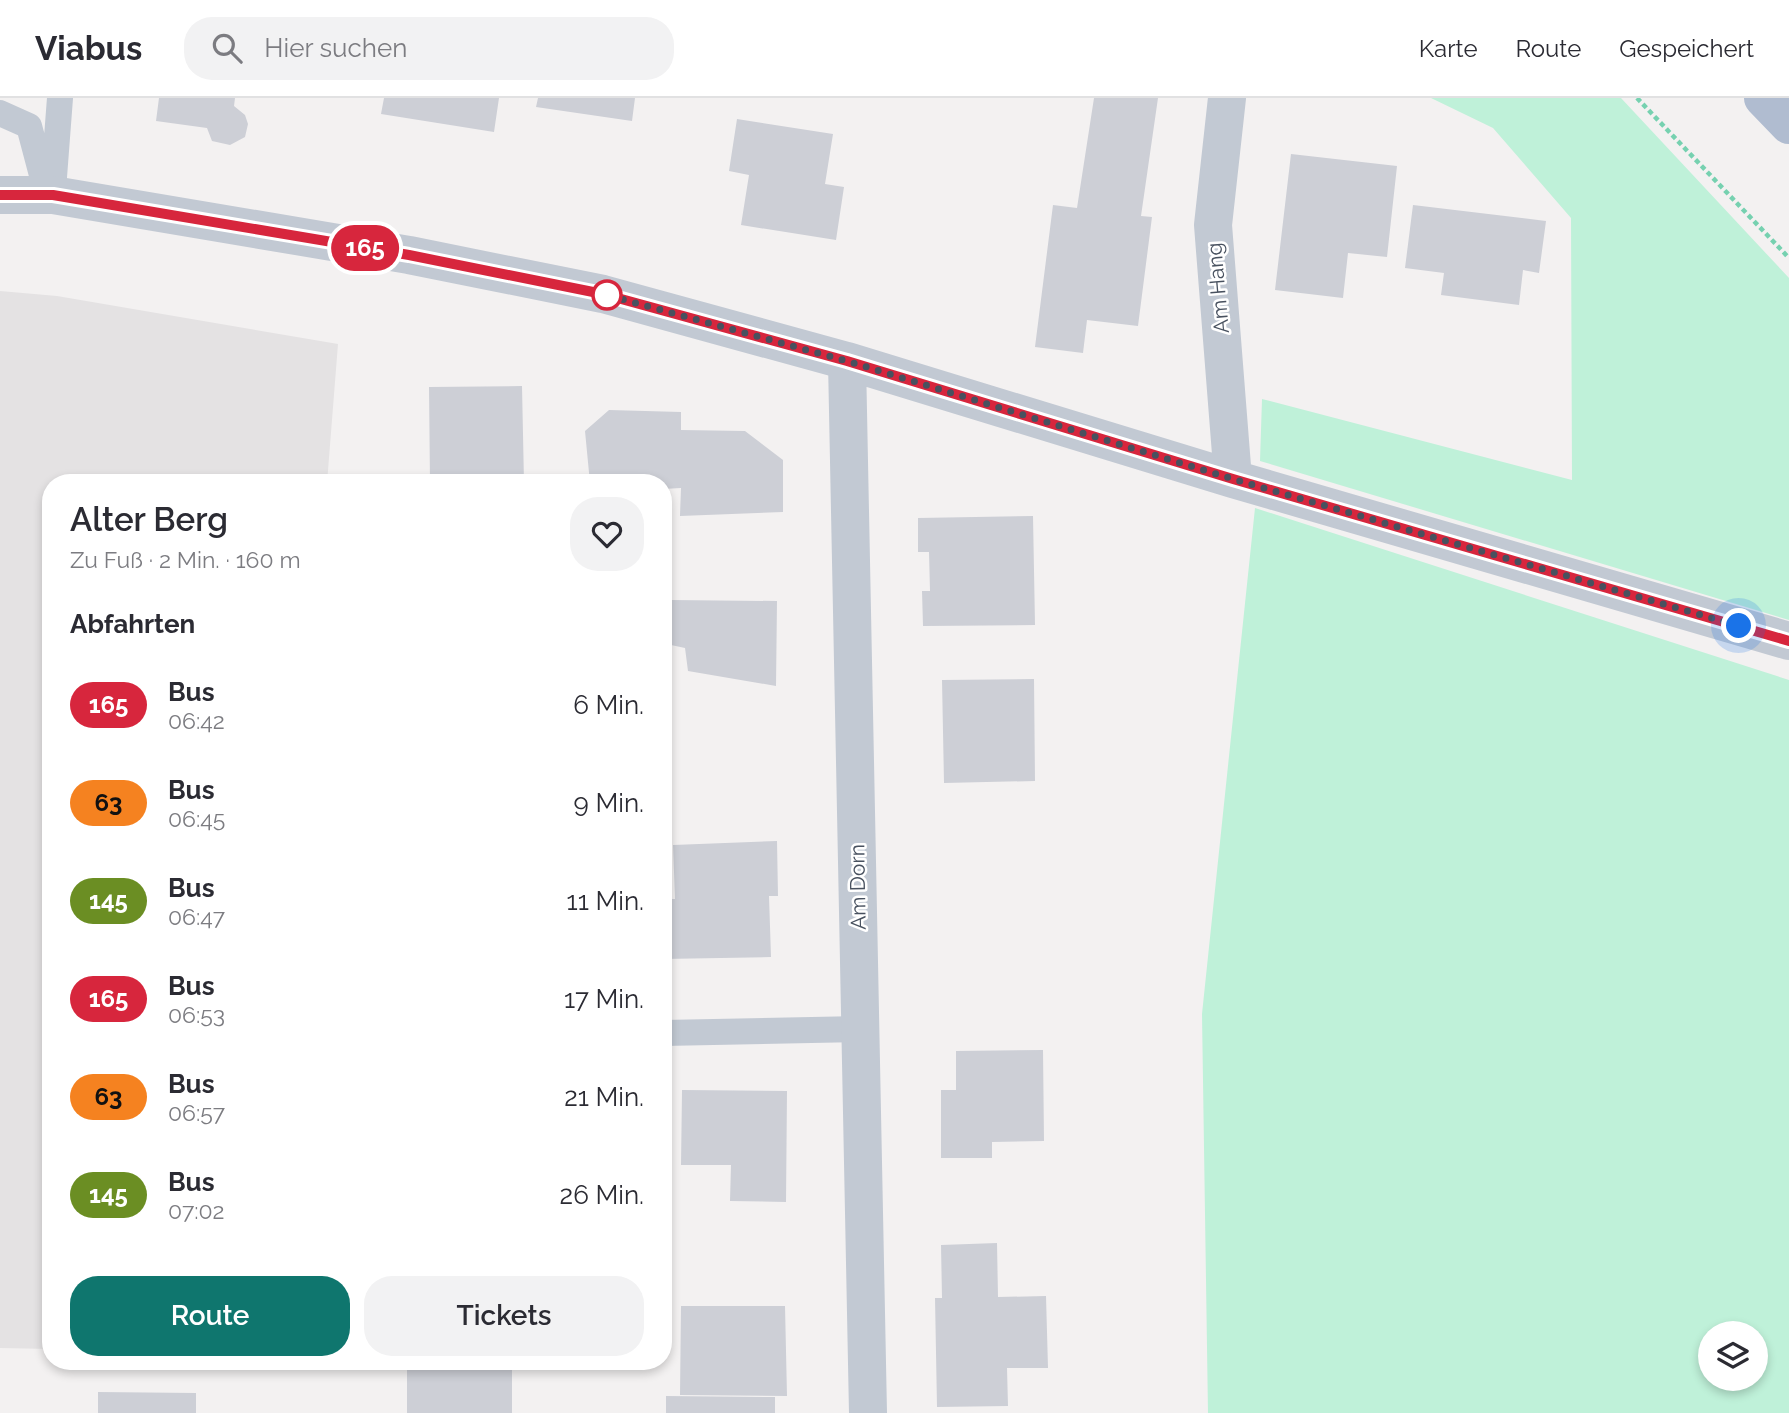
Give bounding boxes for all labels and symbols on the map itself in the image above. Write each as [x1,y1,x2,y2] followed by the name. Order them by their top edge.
[325,225,405,271] line badge: 165
[1201,242,1234,334] street label: Am Hang
[592,280,622,310] unlabelled marker
[1721,608,1756,643] your location
[844,844,871,930] street label: Am Dorn

